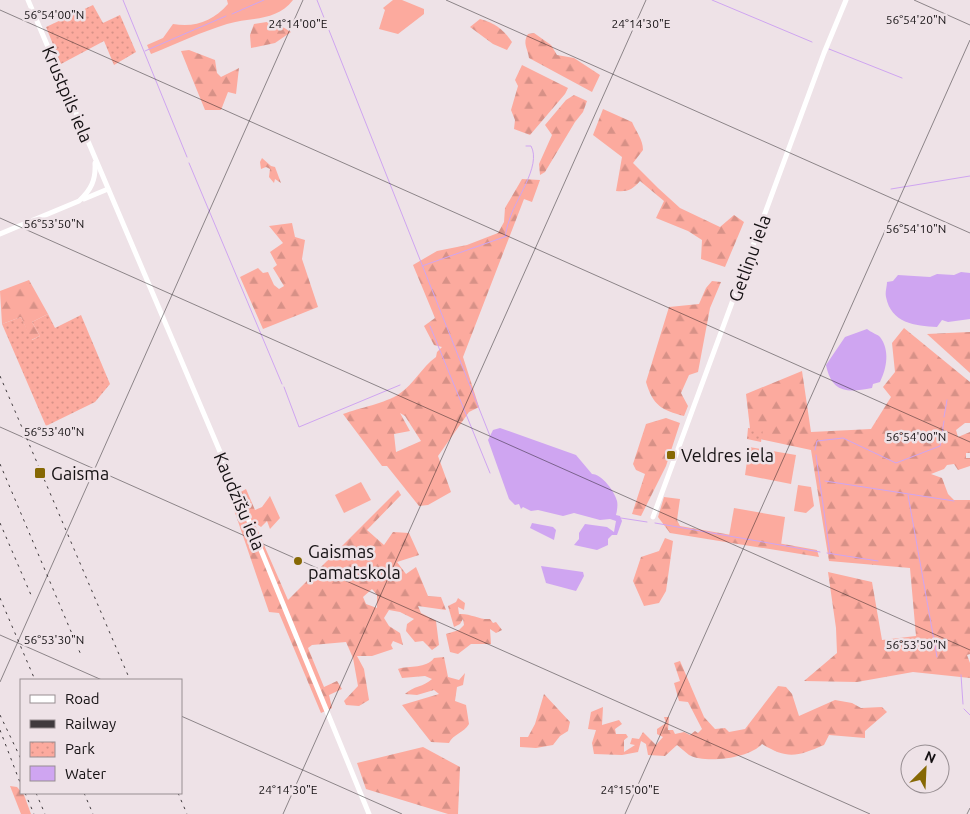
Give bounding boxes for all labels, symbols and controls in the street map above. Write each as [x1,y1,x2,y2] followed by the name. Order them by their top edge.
[24,8,84,21] text: 56°54'00"N
[886,13,946,26] text: 56°54'20"N
[269,17,328,30] text: 24°14'00"E
[612,17,671,30] text: 24°14'30"E
[39,43,97,145] street label: Krustpils iela
[724,212,774,304] street label: Getliņu iela
[24,217,84,230] text: 56°53'50"N
[886,222,946,235] text: 56°54'10"N
[24,425,84,438] text: 56°53'40"N
[886,430,946,443] text: 56°54'00"N
[681,445,774,465] place label: Veldres iela
[210,449,270,553] street label: Kaudzīšu iela
[665,449,677,461] marker: Veldres iela
[51,463,109,483] place label: Gaisma
[33,466,47,480] marker: Gaisma
[308,541,401,582] place label: Gaismas pamatskola
[292,555,304,567] marker: Gaismas pamatskola
[24,633,84,646] text: 56°53'30"N
[886,638,946,651] text: 56°53'50"N
[20,679,182,794] legend
[65,690,100,707] text: Road
[65,715,116,732] text: Railway
[65,740,95,757] text: Park
[900,744,950,794] north arrow
[922,748,938,767] text: N
[65,765,106,782] text: Water
[259,783,318,796] text: 24°14'30"E
[601,783,660,796] text: 24°15'00"E

